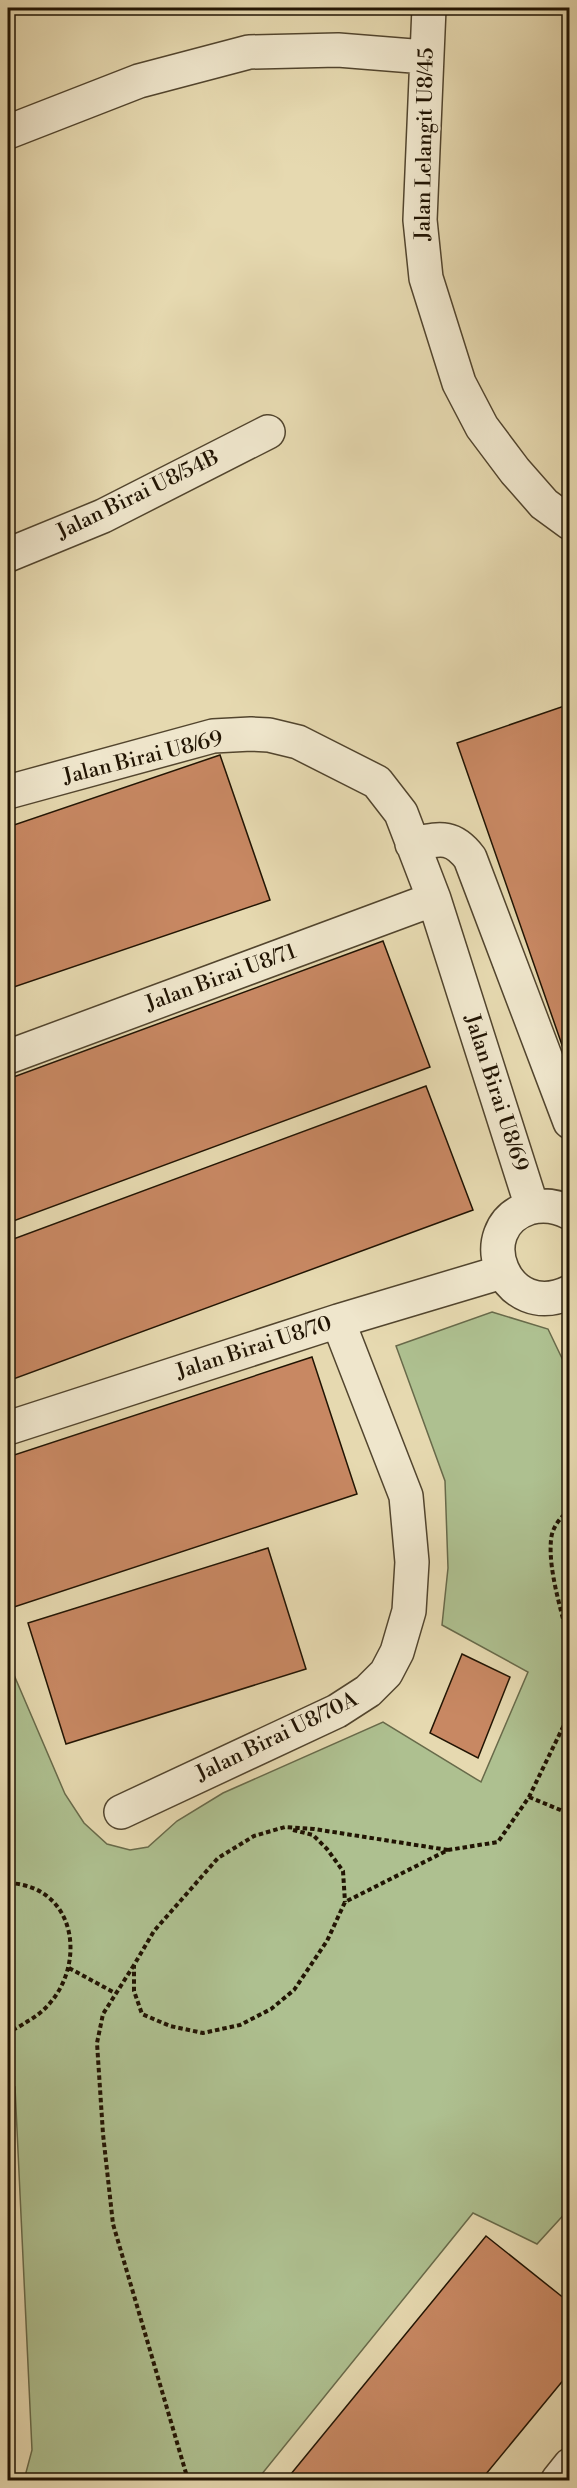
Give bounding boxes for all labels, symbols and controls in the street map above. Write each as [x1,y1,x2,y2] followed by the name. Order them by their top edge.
[410,47,440,242] street label: Jalan Lelangit U8/45
[52,444,223,546] street label: Jalan Birai U8/54B
[60,726,226,791] street label: Jalan Birai U8/69
[141,939,300,1018] street label: Jalan Birai U8/71
[458,1010,534,1175] street label: Jalan Birai U8/69
[172,1311,335,1386] street label: Jalan Birai U8/70
[191,1686,363,1788] street label: Jalan Birai U8/70A

